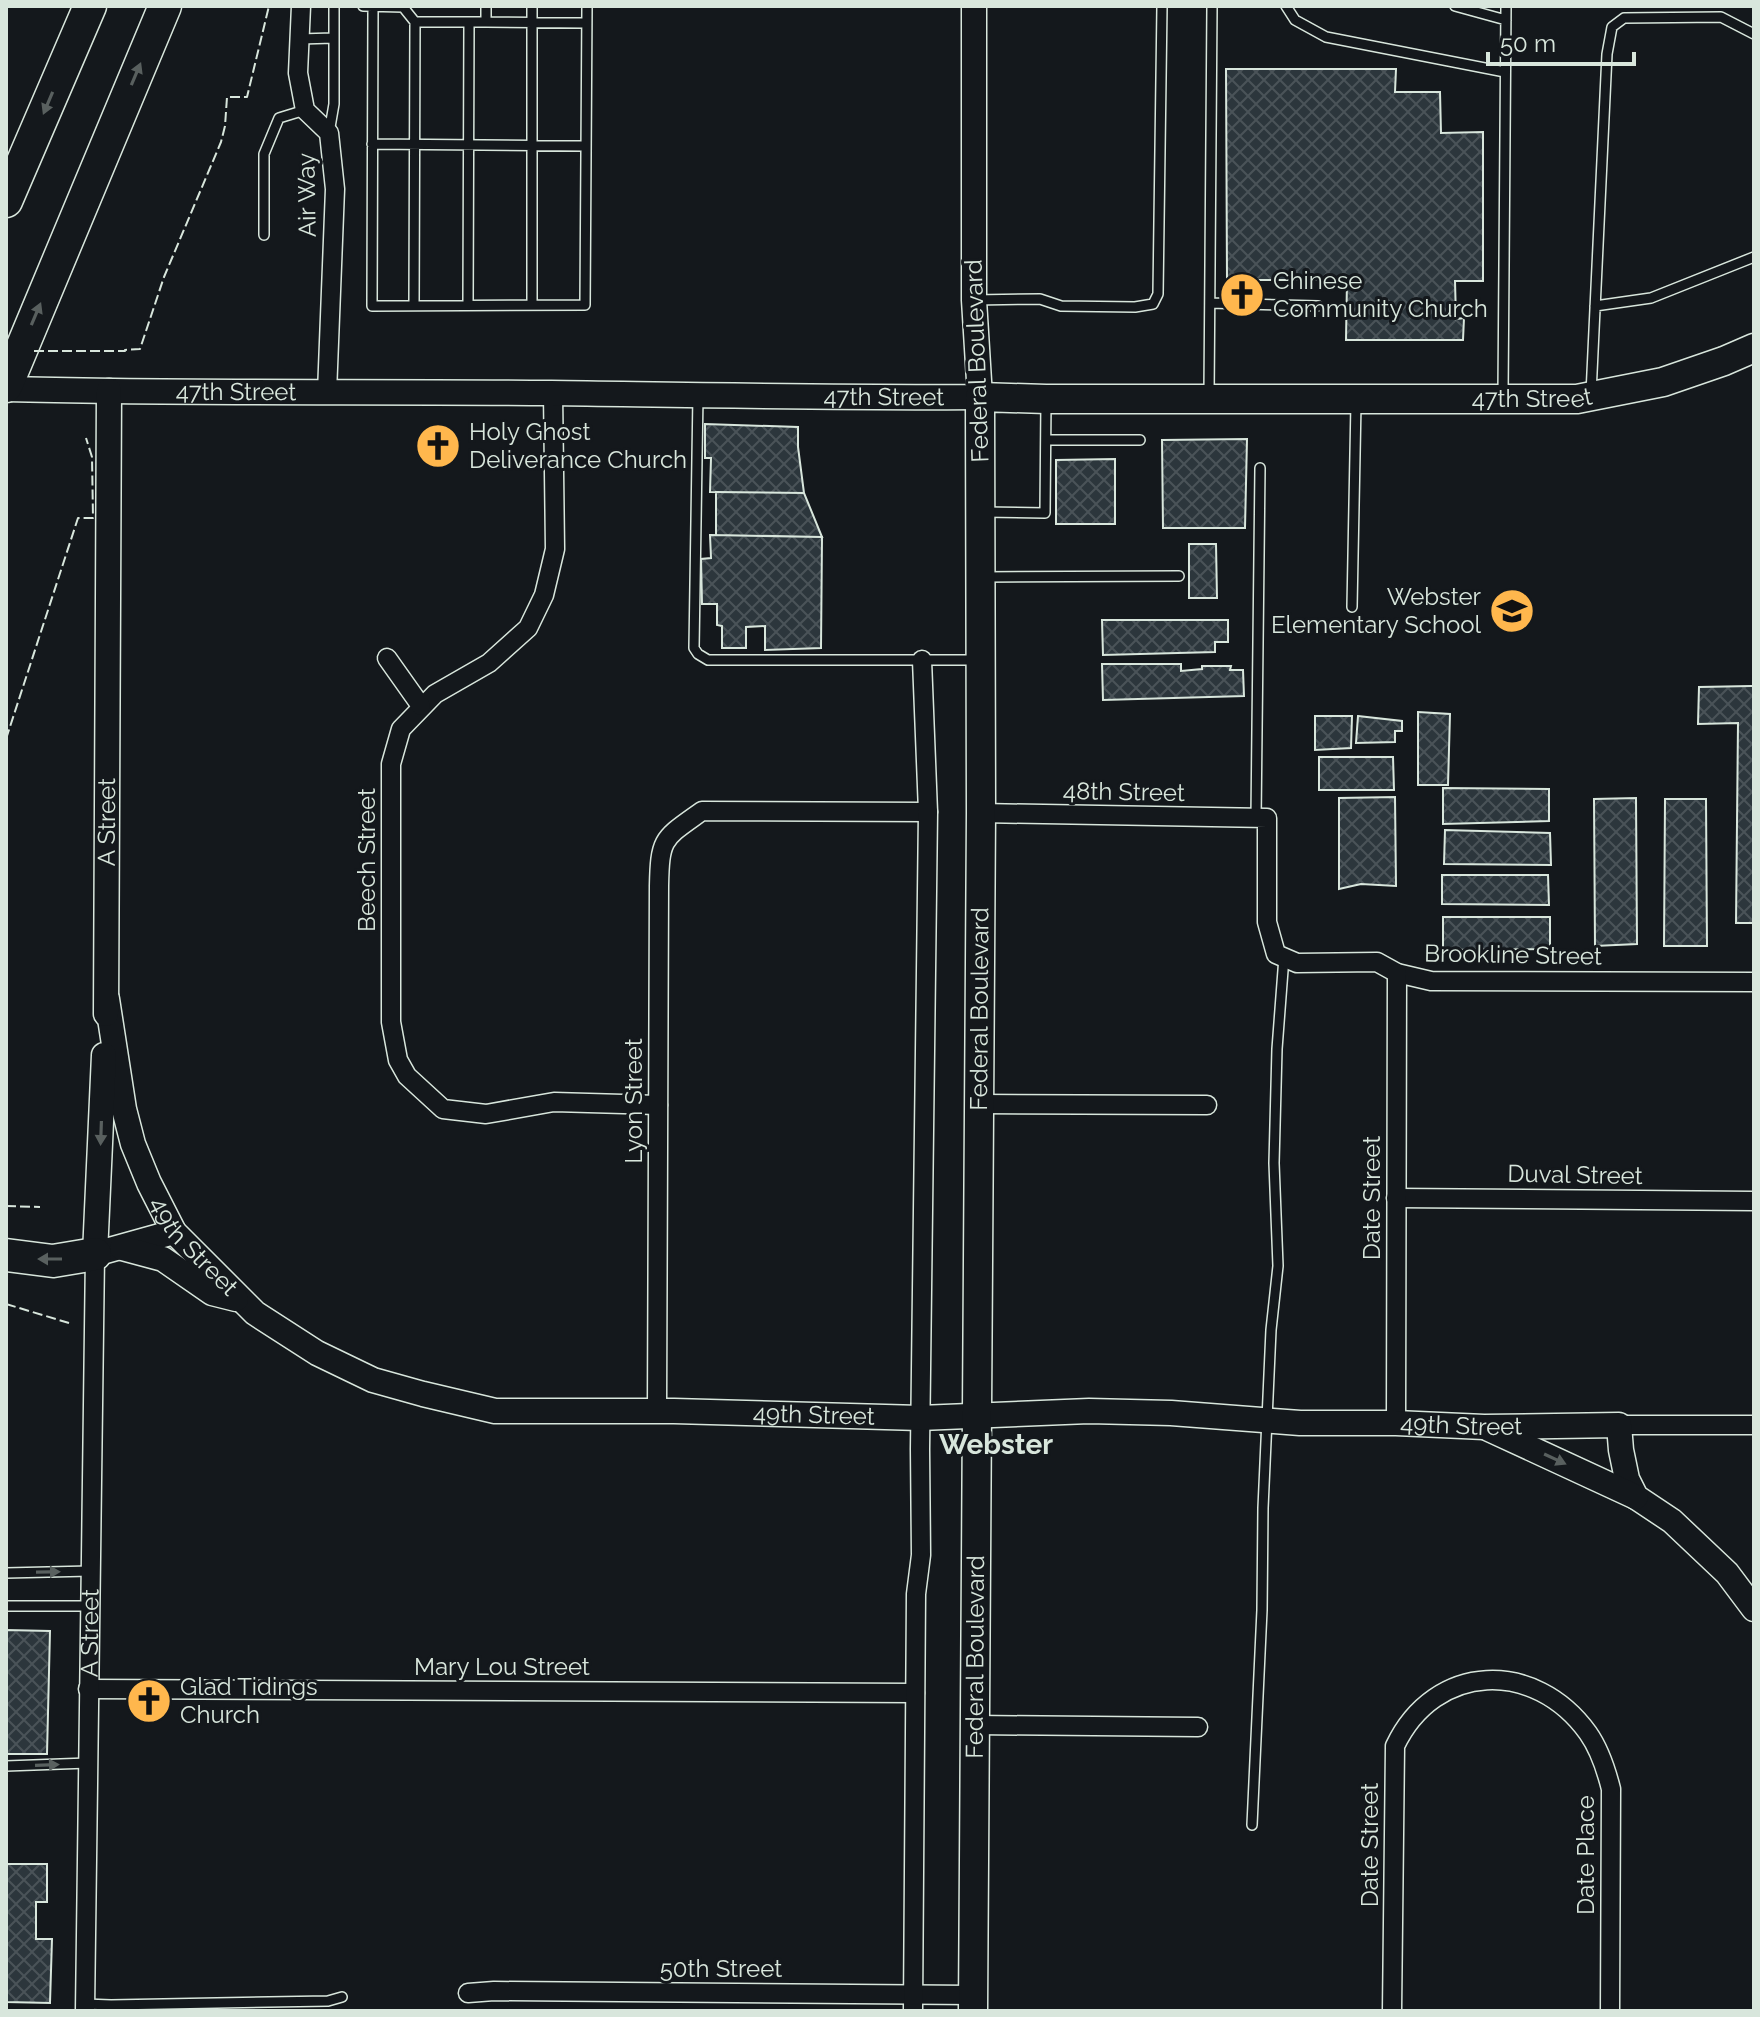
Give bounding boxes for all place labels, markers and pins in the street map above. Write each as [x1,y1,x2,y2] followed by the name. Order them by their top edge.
[1273,266,1488,323] place label: Chinese Community Church
[1218,271,1266,319] church icon: Chinese Community Church
[469,417,687,474] place label: Holy Ghost Deliverance Church
[414,422,462,470] church icon: Holy Ghost Deliverance Church
[1271,582,1482,639] place label: Webster Elementary School
[1488,587,1536,635] school or university icon: Webster Elementary School
[180,1672,318,1729] place label: Glad Tidings Church
[125,1677,173,1725] church icon: Glad Tidings Church

